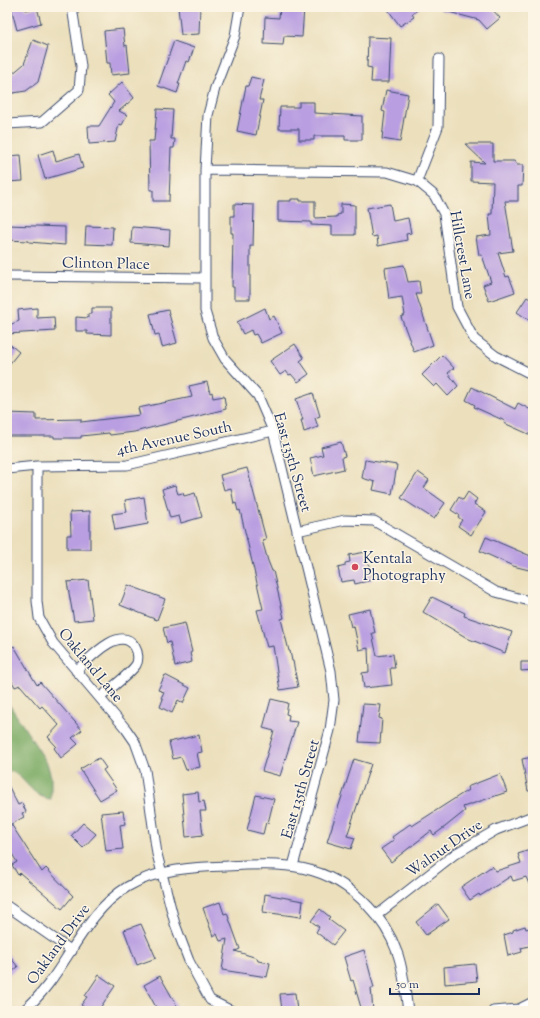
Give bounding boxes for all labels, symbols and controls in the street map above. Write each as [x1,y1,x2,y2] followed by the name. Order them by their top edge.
[443,209,480,301] street label: Hillcrest Lane
[62,253,150,276] street label: Clinton Place
[267,410,316,515] street label: East 135th Street
[115,417,234,462] street label: 4th Avenue South
[363,549,446,587] place label: Kentala Photography
[350,562,360,572] marker: Kentala Photography
[53,624,127,708] street label: Oakland Lane
[277,737,326,842] street label: East 135th Street
[403,815,487,883] street label: Walnut Drive
[23,900,96,990] street label: Oakland Drive
[390,970,479,996] scale bar
[395,976,419,994] text: 50 m

